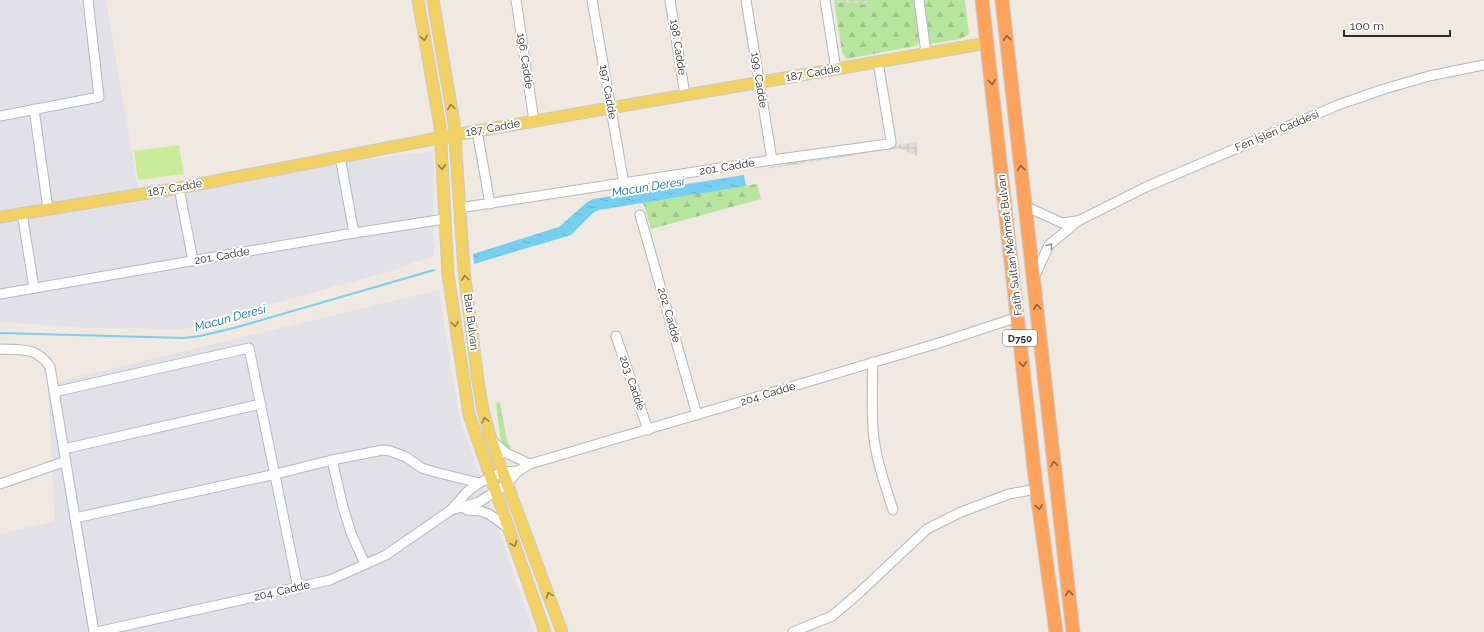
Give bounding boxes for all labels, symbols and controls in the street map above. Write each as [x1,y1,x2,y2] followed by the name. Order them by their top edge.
[1344,12,1450,38] scale bar
[667,18,689,76] street label: 198. Cadde
[1350,19,1384,33] text: 100 m
[514,32,536,90] street label: 196. Cadde
[420,35,428,41] one-way arrow
[1002,35,1011,42] one-way arrow
[748,51,770,109] street label: 199. Cadde
[785,62,842,84] street label: 187. Cadde
[597,64,619,121] street label: 197. Cadde
[987,79,996,85] one-way arrow
[447,104,456,110] one-way arrow
[1233,107,1321,155] street label: Fen İşleri Caddesi
[465,117,522,139] street label: 187. Cadde
[698,156,756,178] street label: 201. Cadde
[438,164,447,170] one-way arrow
[1017,165,1026,171] one-way arrow
[611,174,686,200] water label: Macun Deresi
[995,174,1025,316] street label: Fatih Sultan Mehmet Bulvarı
[147,177,204,199] street label: 187. Cadde
[1046,243,1053,251] one-way arrow
[193,245,251,267] street label: 201. Cadde
[461,275,470,281] one-way arrow
[655,286,683,345] street label: 202. Cadde
[461,293,481,351] street label: Batı Bulvarı
[193,302,268,334] water label: Macun Deresi
[1032,304,1041,310] one-way arrow
[450,321,458,327] one-way arrow
[1003,330,1037,346] road number: D750
[617,354,648,413] street label: 203. Cadde
[1018,361,1027,367] one-way arrow
[739,379,798,409] street label: 204. Cadde
[482,417,490,424] one-way arrow
[1050,461,1059,467] one-way arrow
[1034,504,1043,510] one-way arrow
[509,540,517,547] one-way arrow
[253,578,312,604] street label: 204. Cadde
[1065,590,1074,596] one-way arrow
[545,592,554,599] one-way arrow

